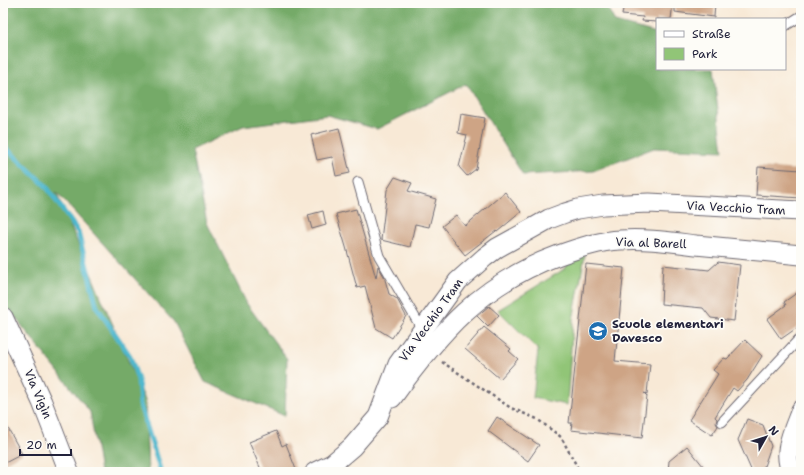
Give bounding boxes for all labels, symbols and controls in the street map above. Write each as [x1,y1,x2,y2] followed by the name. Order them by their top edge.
[656,18,786,70] legend
[692,26,731,42] text: Straße
[692,46,718,62] text: Park
[686,197,786,219] street label: Via Vecchio Tram
[615,234,687,252] street label: Via al Barell
[395,275,467,365] street label: Via Vecchio Tram
[612,316,724,346] place label: Scuole elementari Davesco
[587,320,609,342] school or university icon: Scuole elementari Davesco
[20,367,56,421] street label: Via Vigìn
[746,417,786,457] north arrow
[765,423,782,439] text: N
[20,431,71,457] scale bar
[26,437,57,453] text: 20 m

